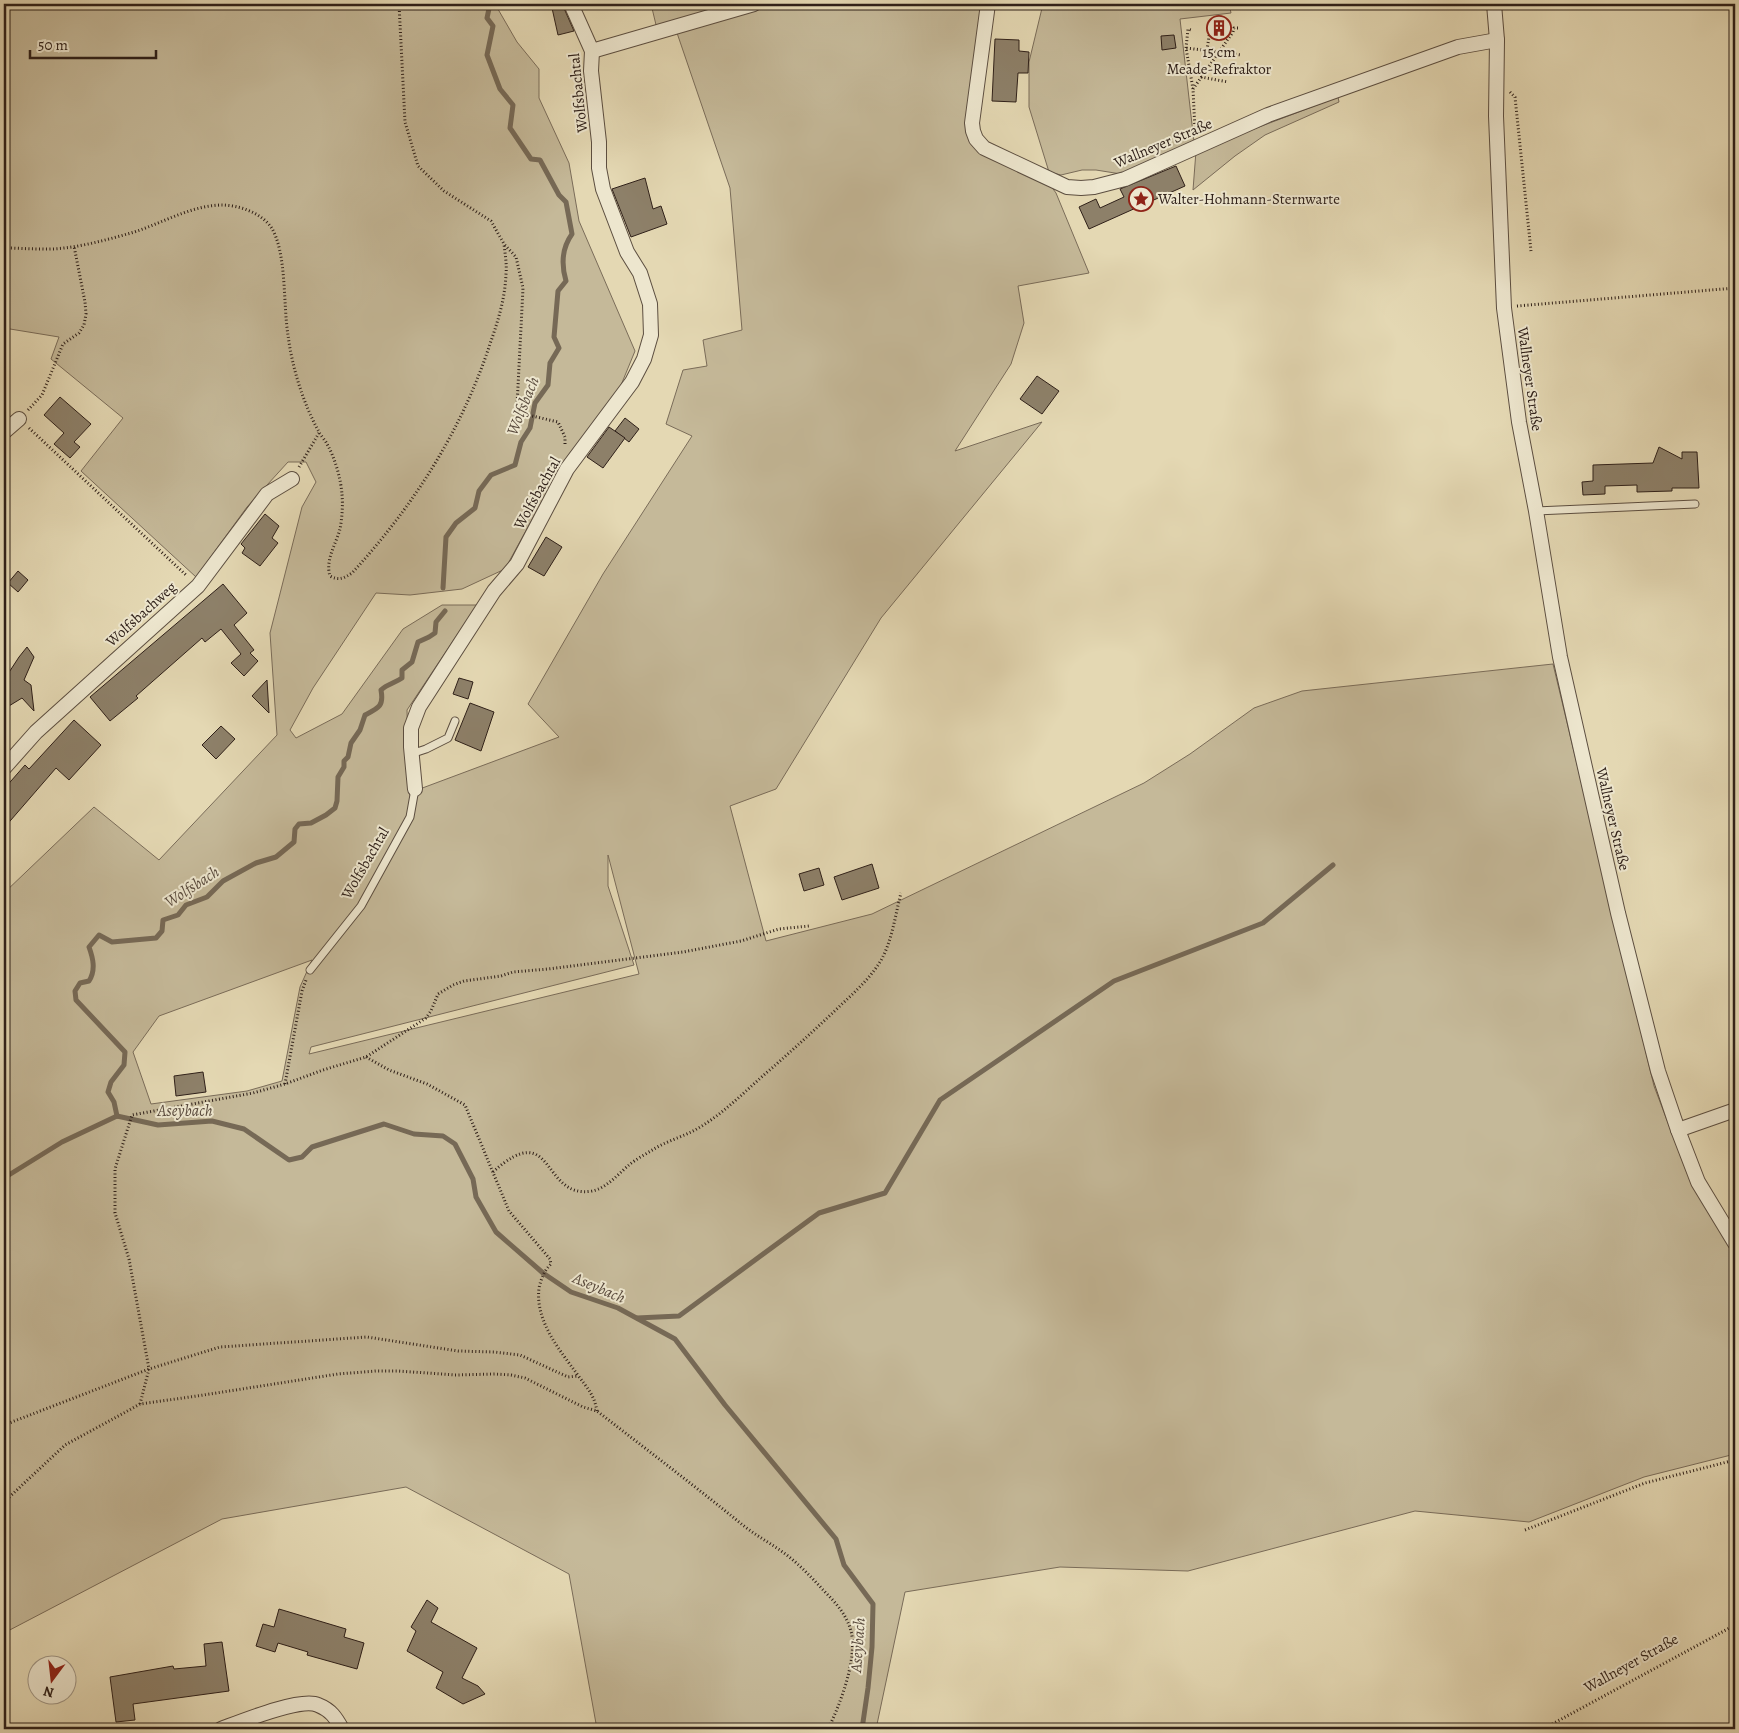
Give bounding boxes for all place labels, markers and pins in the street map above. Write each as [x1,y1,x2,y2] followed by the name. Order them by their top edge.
[1206,15,1232,41] building icon: 15 cm Meade-Refraktor
[1167,42,1272,79] place label: 15 cm Meade-Refraktor
[1128,186,1154,212] place icon: Walter-Hohmann-Sternwarte
[1157,189,1340,209] place label: Walter-Hohmann-Sternwarte

